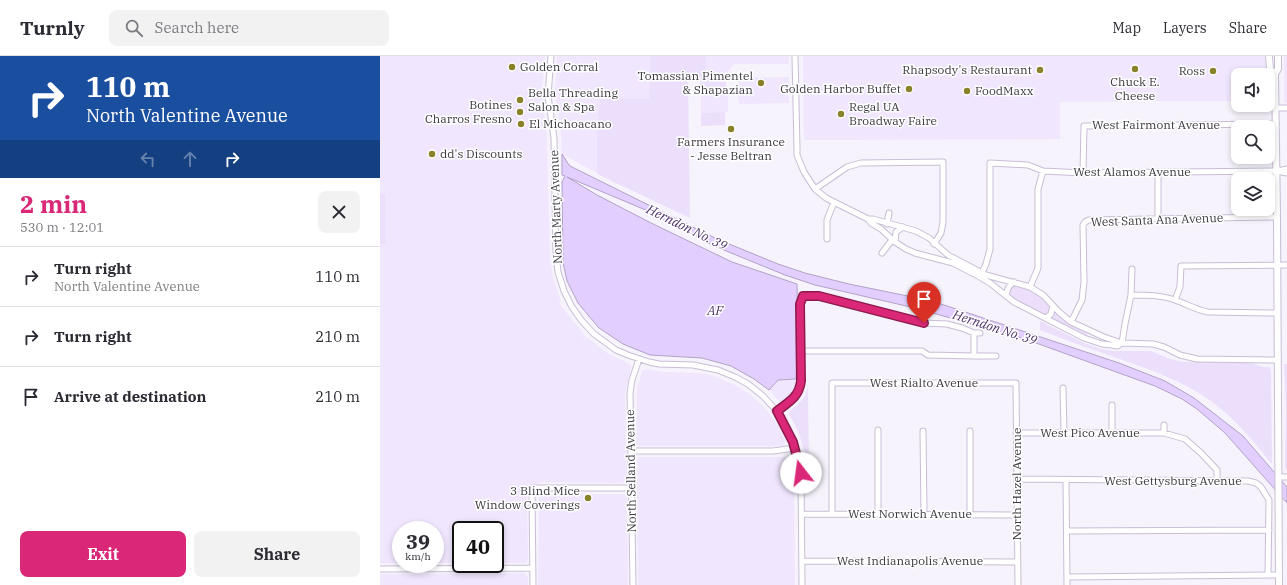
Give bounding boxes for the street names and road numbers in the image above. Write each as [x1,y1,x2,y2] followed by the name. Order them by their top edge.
[1092,117,1220,132] street label: West Fairmont Avenue
[546,150,565,264] street label: North Marty Avenue
[1073,164,1191,179] street label: West Alamos Avenue
[1090,210,1223,229] street label: West Santa Ana Avenue
[870,375,978,390] street label: West Rialto Avenue
[622,409,639,533] street label: North Selland Avenue
[1040,425,1140,440] street label: West Pico Avenue
[1009,428,1024,540] street label: North Hazel Avenue
[1104,473,1242,488] street label: West Gettysburg Avenue
[848,506,972,521] street label: West Norwich Avenue
[837,553,983,568] street label: West Indianapolis Avenue

